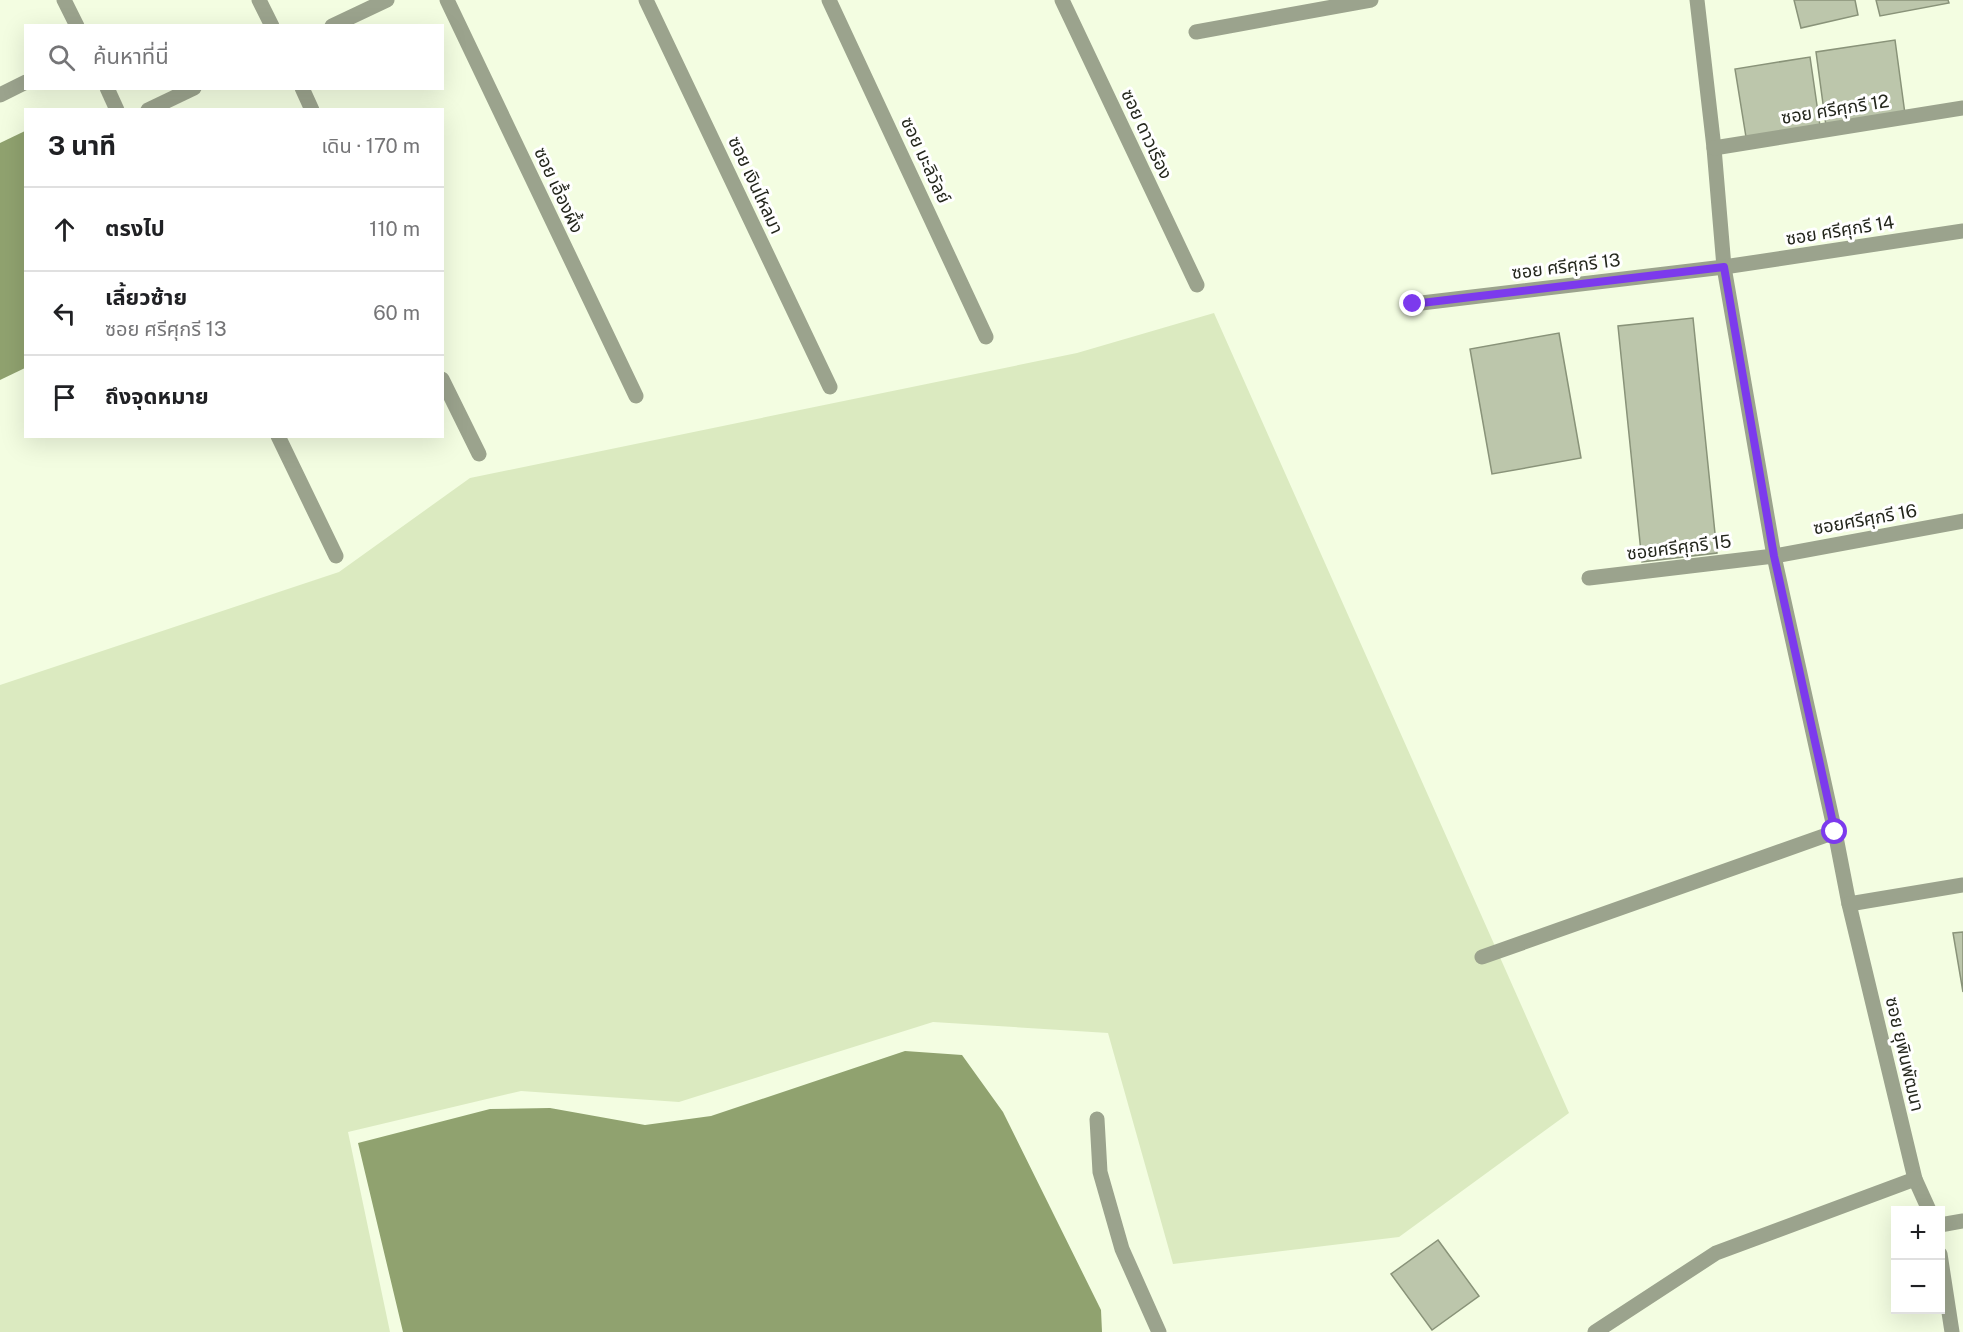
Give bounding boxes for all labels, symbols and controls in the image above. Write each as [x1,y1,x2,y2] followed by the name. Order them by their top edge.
[24,24,444,90] search box
[45,41,78,74] icon: search
[93,43,169,69] text: ค้นหาที่นี่
[1117,86,1177,182] street label: ซอย ดาวเรือง
[1780,90,1891,129] street label: ซอย ศรีศุกรี 12
[897,114,955,207] street label: ซอย มะลิวัลย์
[48,130,116,161] text: 3 นาที
[724,133,788,237] street label: ซอย เงินไหลมา
[321,134,420,158] text: เดิน · 170 m
[530,143,590,236] street label: ซอย เอื้องผึ้ง
[1784,211,1896,250] street label: ซอย ศรีศุกรี 14
[48,213,81,246] icon: ahead
[105,215,165,241] text: ตรงไป
[369,217,420,241] text: 110 m
[1510,249,1622,284] street label: ซอย ศรีศุกรี 13
[105,284,187,310] text: เลี้ยวซ้าย
[1399,290,1425,316] route end
[48,297,81,330] icon: left
[373,301,420,325] text: 60 m
[105,317,227,341] text: ซอย ศรีศุกรี 13
[48,381,81,414] icon: arrive
[105,383,209,409] text: ถึงจุดหมาย
[1812,500,1919,539] street label: ซอยศรีศุกรี 16
[1625,530,1733,565] street label: ซอยศรีศุกรี 15
[1821,818,1847,844] route start
[1881,995,1928,1113] street label: ซอย ยุพินพัฒนา
[1891,1206,1945,1314] map controls
[1891,1206,1945,1260] button: +
[1891,1260,1945,1314] button: −

